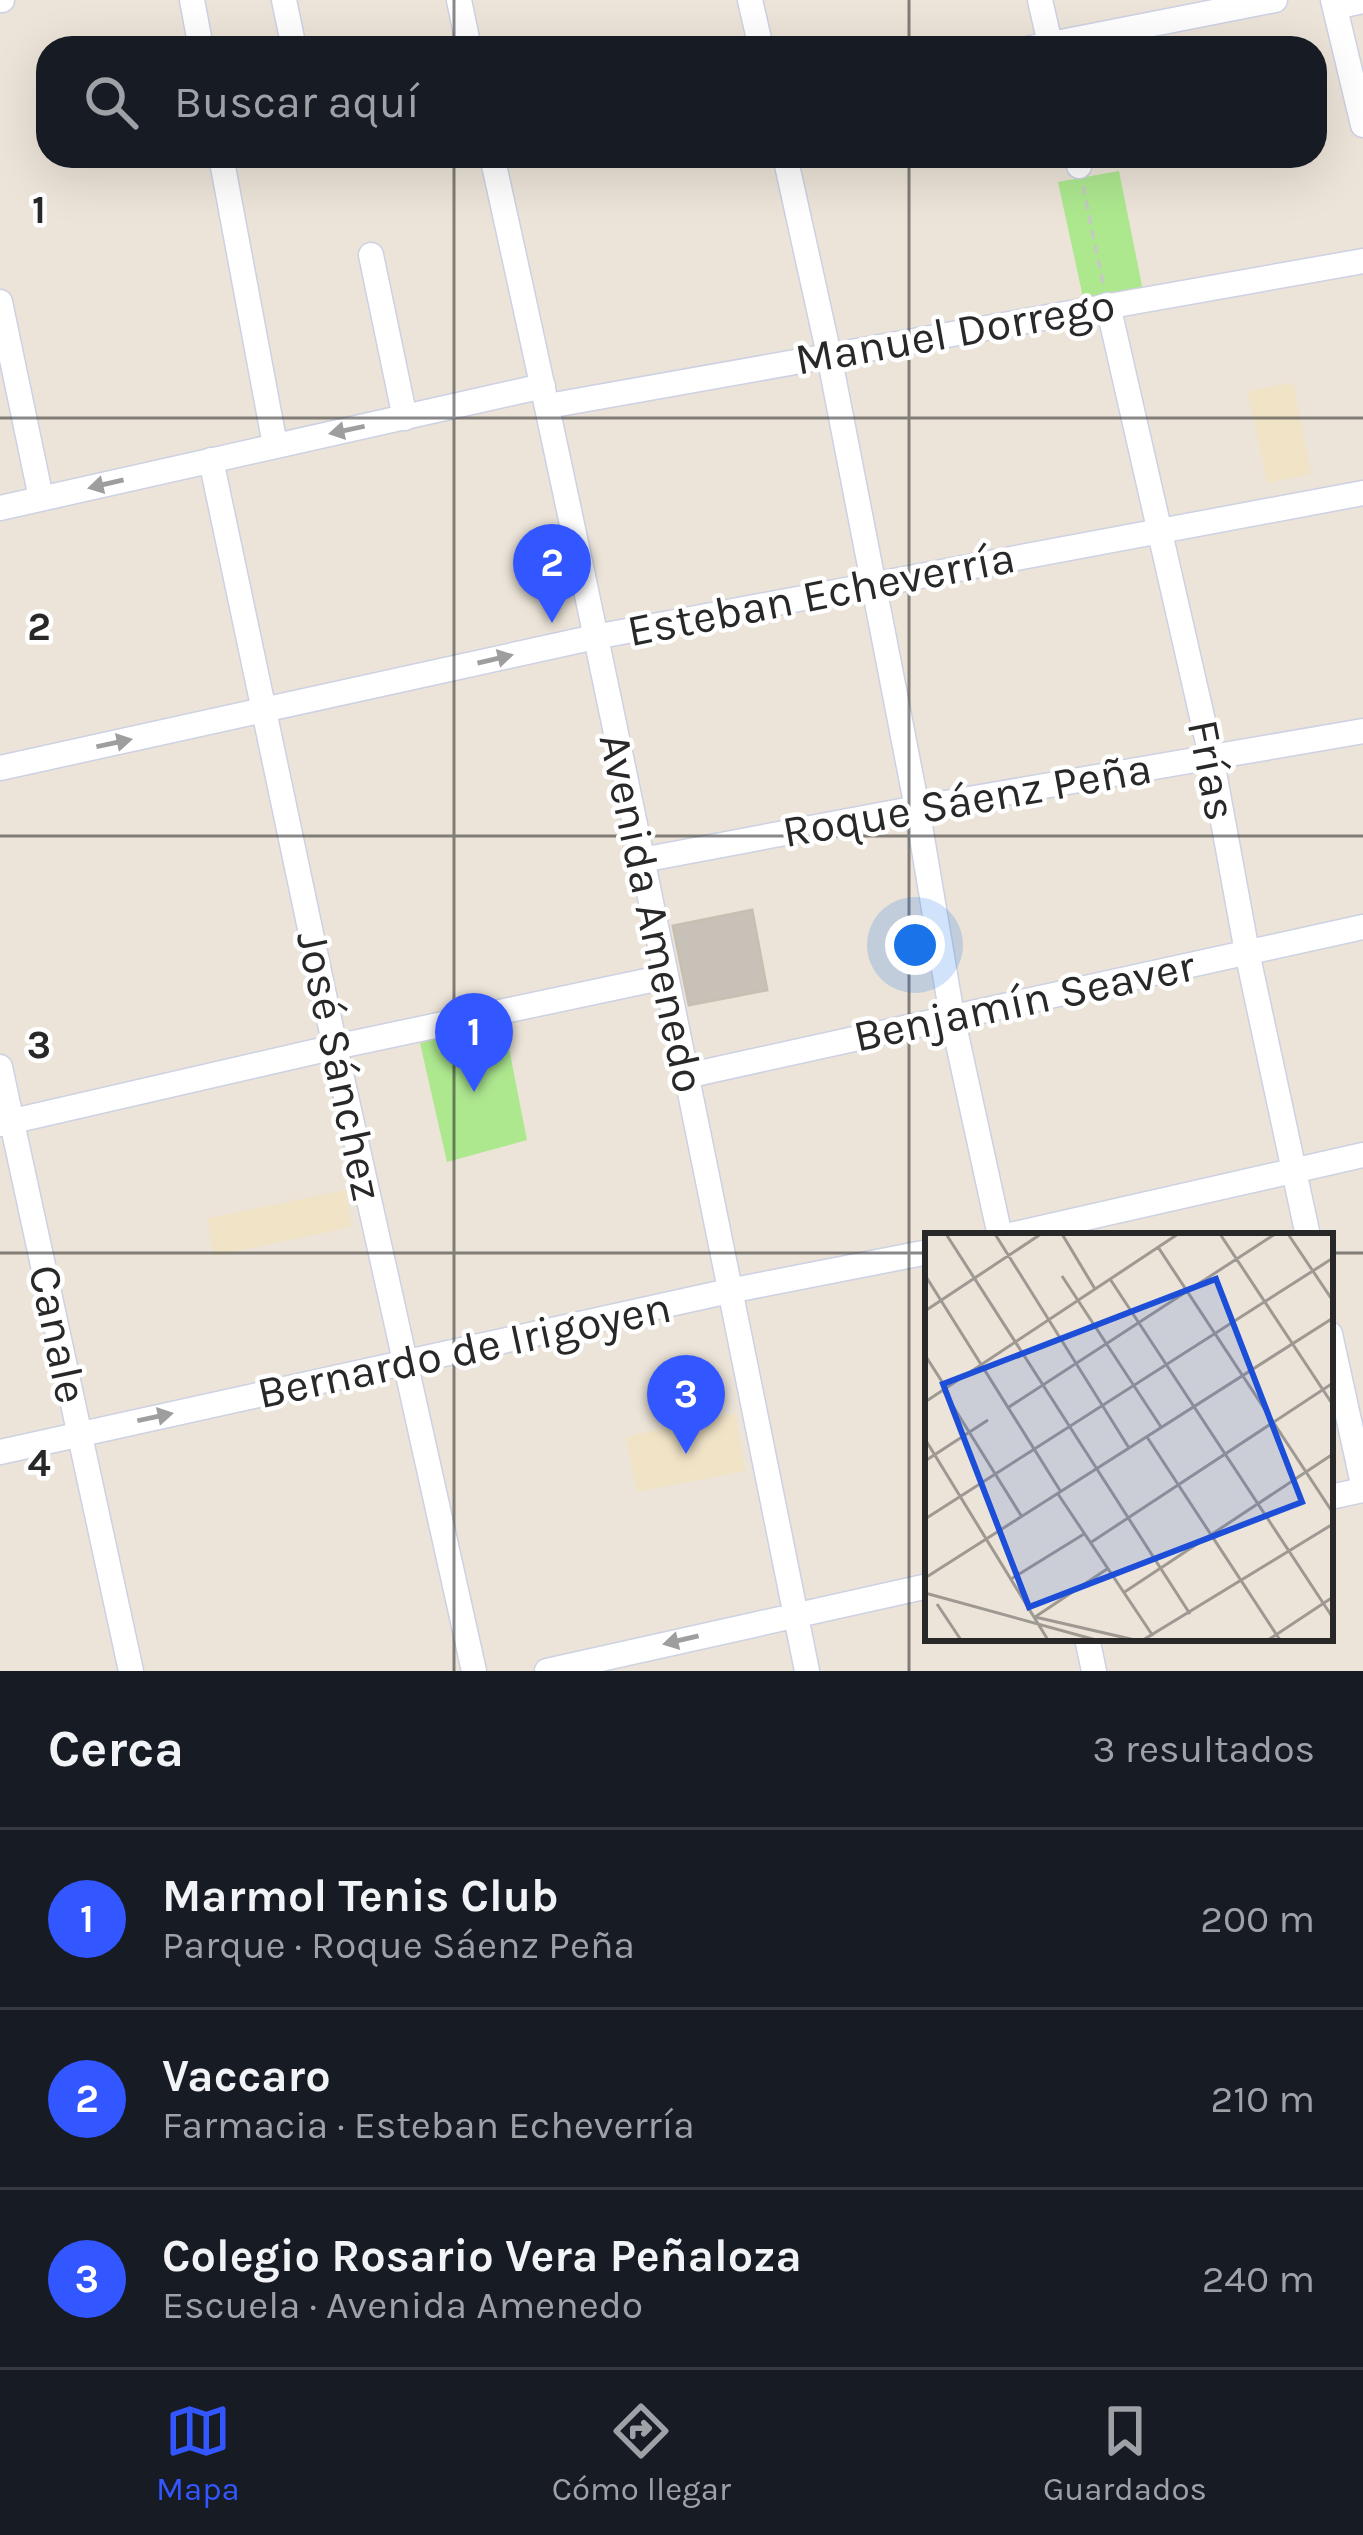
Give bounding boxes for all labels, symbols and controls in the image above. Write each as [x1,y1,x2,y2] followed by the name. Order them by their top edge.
[36,36,1327,168] search box
[78,69,144,135] icon: search
[174,76,420,128] text: Buscar aquí
[32,187,46,233] text: 1
[791,278,1119,387] street label: Manuel Dorrego
[328,421,365,440] one-way arrow
[86,475,124,494] one-way arrow
[513,524,591,623] pin: 2
[623,531,1019,657] street label: Esteban Echeverría
[27,604,51,650] text: 2
[477,649,514,668] one-way arrow
[1177,715,1247,825] street label: Frías
[589,729,715,1097] street label: Avenida Amenedo
[96,733,134,752] one-way arrow
[778,742,1156,859] street label: Roque Sáenz Peña
[885,915,945,975] your location
[286,927,394,1205] street label: José Sánchez
[849,939,1200,1064] street label: Benjamín Seaver
[435,993,513,1092] pin: 1
[27,1022,51,1068] text: 3
[925,1233,1333,1641] inset map
[18,1260,98,1408] street label: Canale
[252,1281,676,1420] street label: Bernardo de Irigoyen
[647,1355,725,1454] pin: 3
[137,1407,175,1426] one-way arrow
[27,1440,51,1486] text: 4
[663,1631,700,1650] one-way arrow
[48,1719,184,1779] text: Cerca
[1093,1726,1315,1772] text: 3 resultados
[162,1870,559,1922] text: Marmol Tenis Club
[80,1896,94,1942] text: 1
[1200,1896,1315,1942] text: 200 m
[162,1922,635,1968] text: Parque · Roque Sáenz Peña
[162,2050,331,2102] text: Vaccaro
[75,2076,99,2122] text: 2
[1211,2076,1315,2122] text: 210 m
[162,2102,695,2148] text: Farmacia · Esteban Echeverría
[162,2230,802,2282] text: Colegio Rosario Vera Peñaloza
[75,2256,99,2302] text: 3
[1202,2256,1315,2302] text: 240 m
[162,2282,643,2328] text: Escuela · Avenida Amenedo
[156,2398,240,2508] tab: Mapa
[552,2398,731,2508] tab: Cómo llegar
[1043,2398,1207,2508] tab: Guardados

